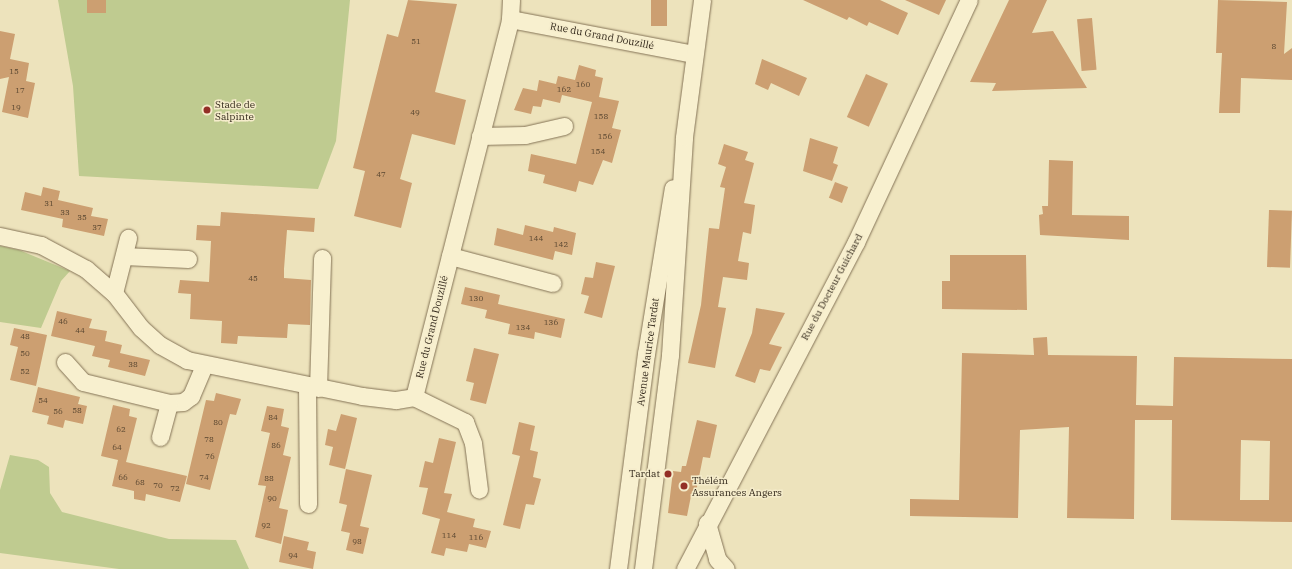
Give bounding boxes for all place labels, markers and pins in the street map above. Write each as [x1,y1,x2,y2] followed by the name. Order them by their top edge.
[215,98,255,122] place label: Stade de Salpinte
[202,105,212,115] marker: Stade de Salpinte
[629,468,660,480] place label: Tardat
[663,469,673,479] marker: Tardat
[692,474,782,498] place label: Thélém Assurances Angers
[679,481,689,491] marker: Thélém Assurances Angers

